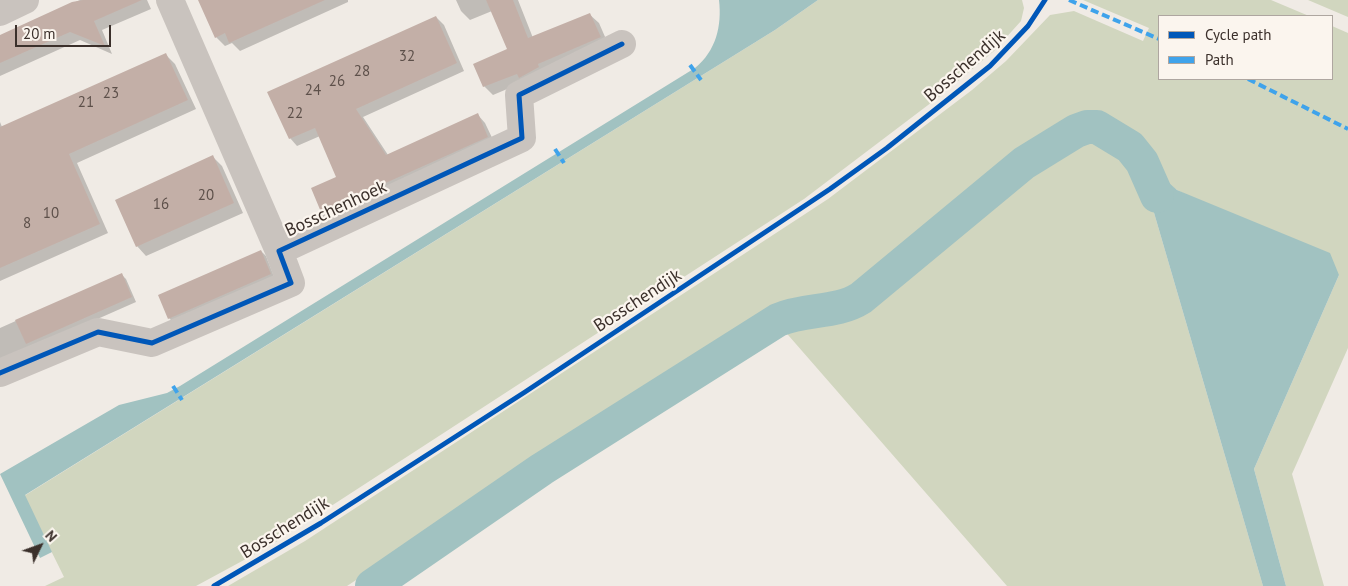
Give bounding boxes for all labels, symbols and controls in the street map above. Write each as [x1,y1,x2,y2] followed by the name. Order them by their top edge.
[18,15,114,47] scale bar
[1158,15,1333,80] legend
[23,24,56,43] text: 20 m
[920,25,1010,107] street label: Bosschendijk
[1205,25,1271,44] text: Cycle path
[399,48,415,66] house number: 32
[1205,50,1234,69] text: Path
[354,63,370,81] house number: 28
[329,73,345,91] house number: 26
[305,82,321,100] house number: 24
[103,85,119,103] house number: 23
[78,94,94,112] house number: 21
[287,105,303,123] house number: 22
[282,176,390,242] street label: Bosschenhoek
[198,187,214,205] house number: 20
[153,196,169,214] house number: 16
[43,205,59,223] house number: 10
[23,215,31,233] house number: 8
[590,265,686,337] street label: Bosschendijk
[237,492,333,564] street label: Bosschendijk
[15,521,65,571] north arrow
[41,527,61,545] text: N

